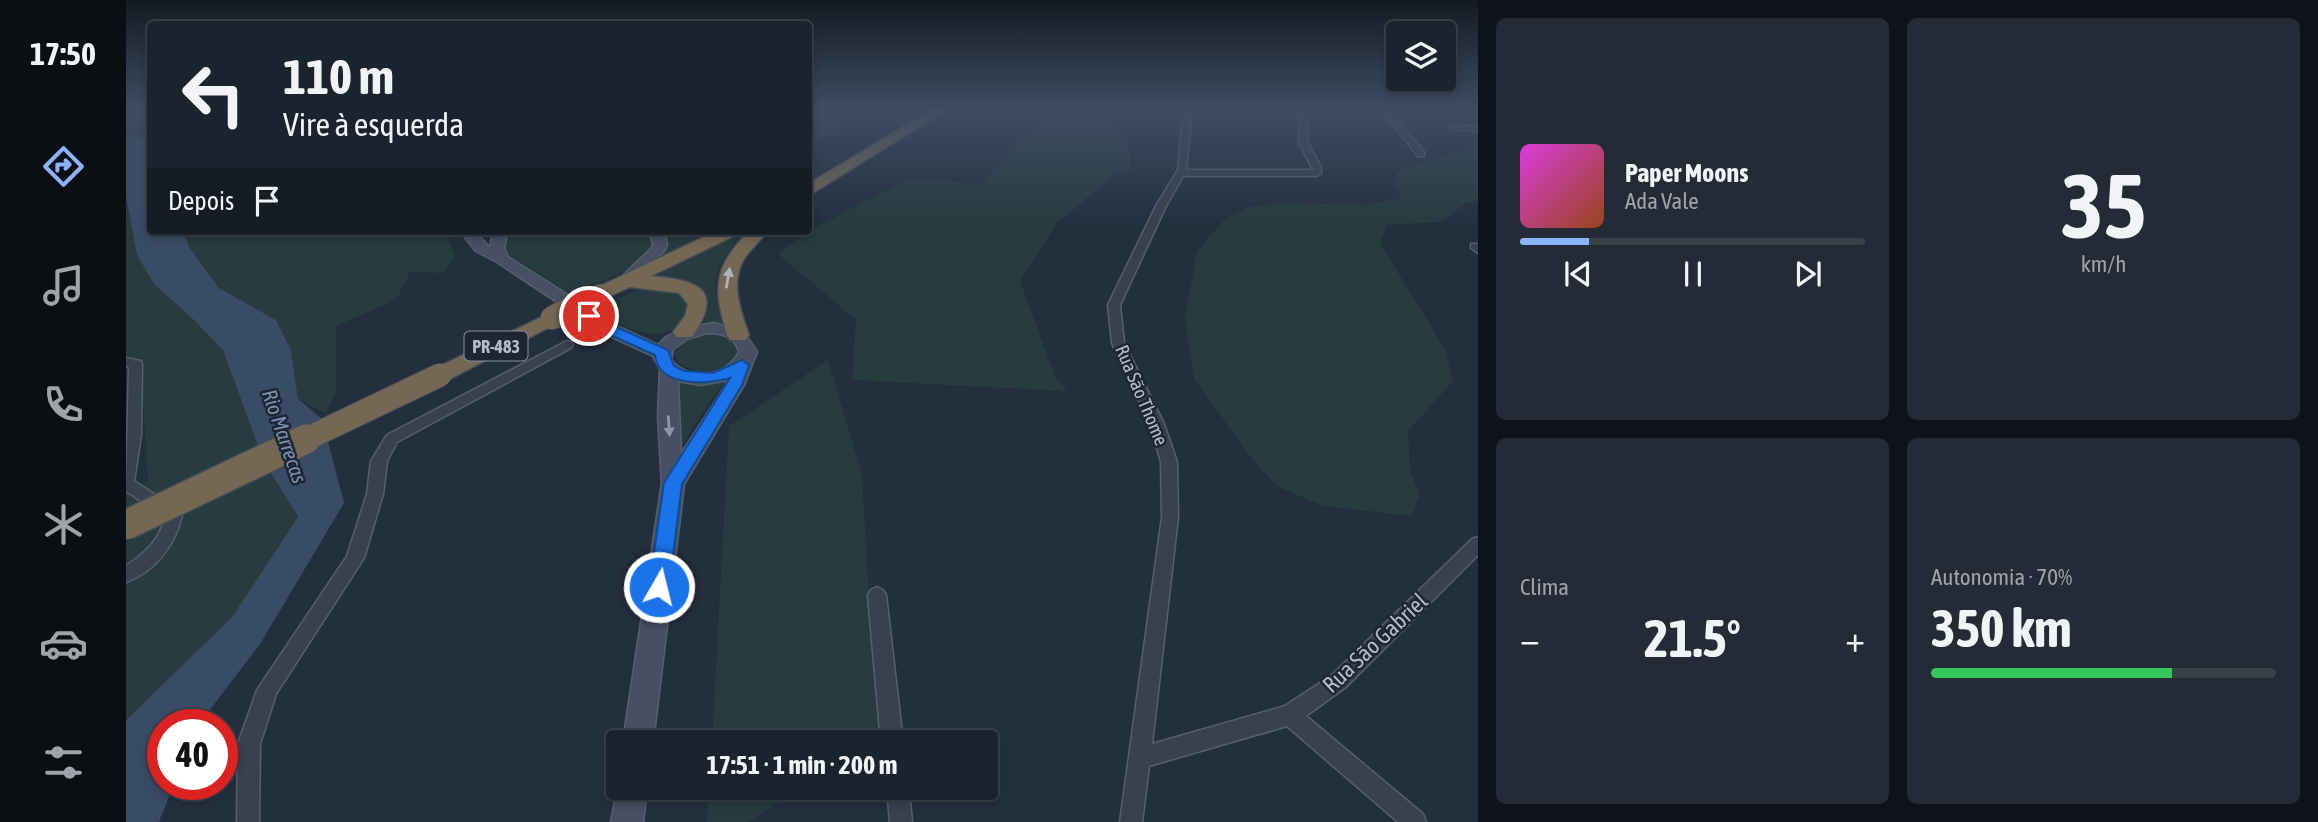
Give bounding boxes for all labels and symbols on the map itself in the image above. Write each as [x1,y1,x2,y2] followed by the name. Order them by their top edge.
[723,267,734,289] one-way arrow
[559,286,619,346] pin
[464,332,528,360] road number: PR-483
[1111,342,1173,448] street label: Rua São Thome
[258,386,312,486] water label: Rio Marrecas
[663,415,674,437] one-way arrow
[622,550,696,624] position arrow
[1317,588,1433,698] street label: Rua São Gabriel
[147,709,238,800] speed limit sign: 40

